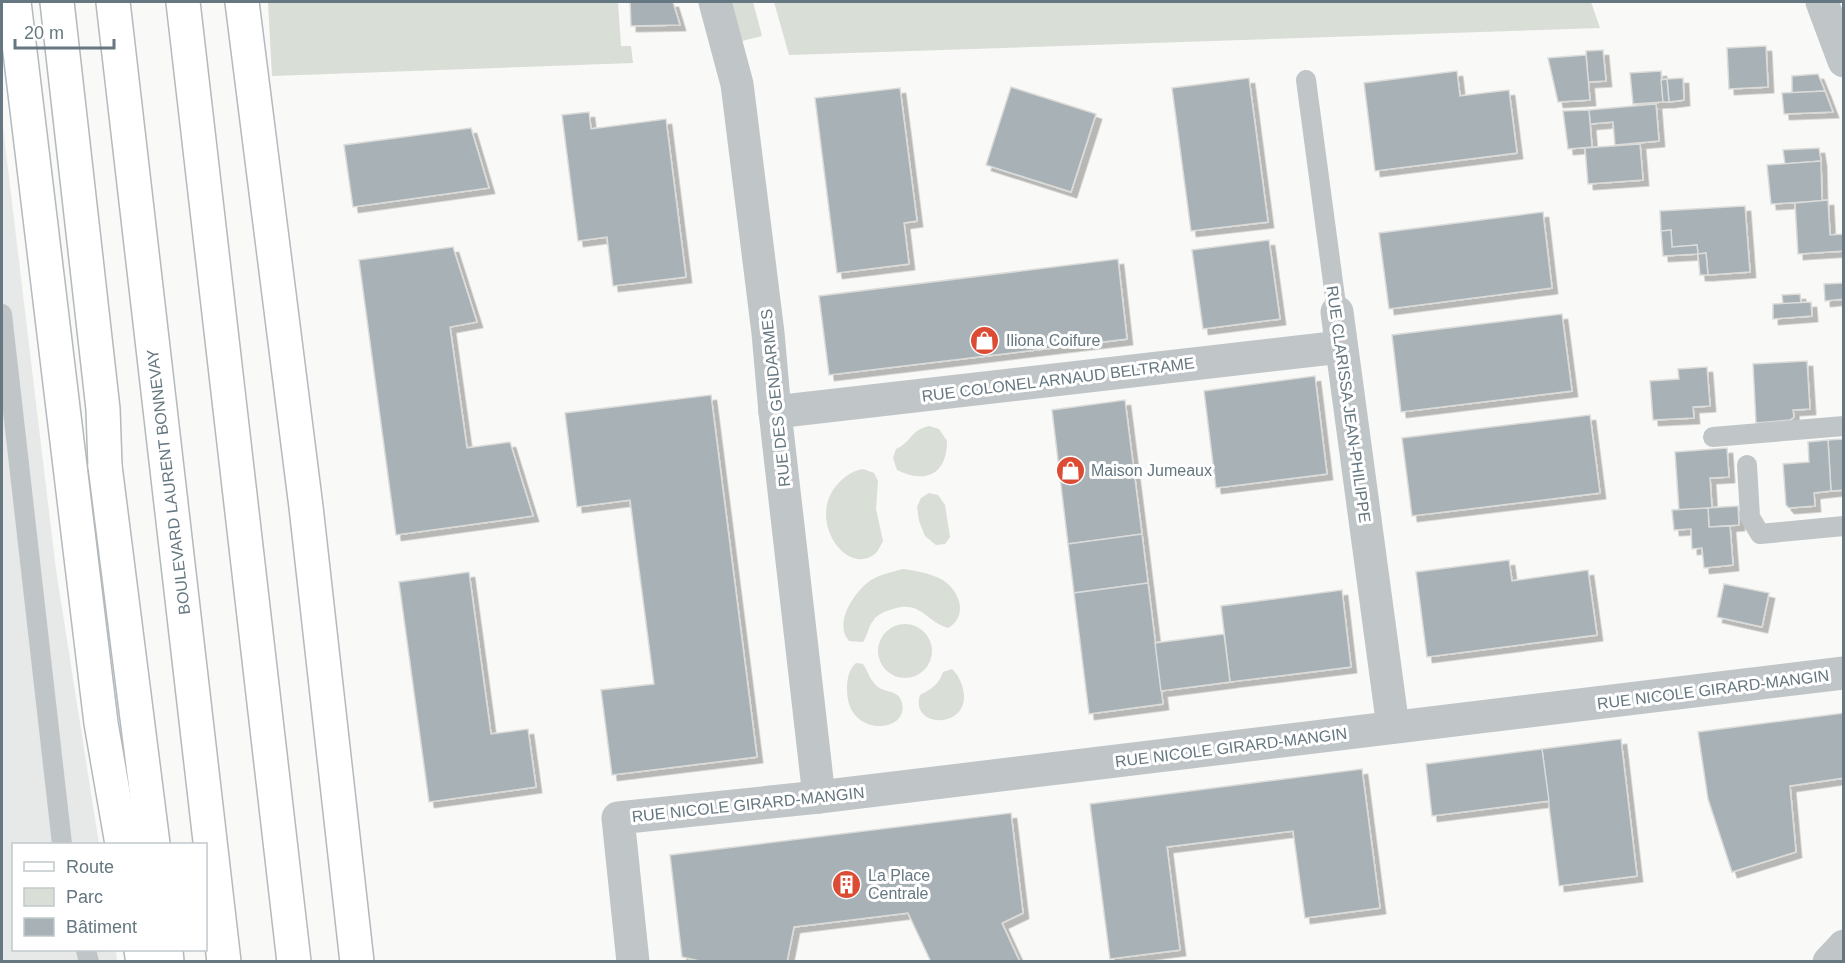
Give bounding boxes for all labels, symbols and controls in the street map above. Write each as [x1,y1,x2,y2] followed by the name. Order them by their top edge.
[15,12,114,50] scale bar
[24,23,64,43] text: 20 m
[1323,284,1374,524] street label: RUE CLARISSA JEAN-PHILIPPE
[758,308,793,488] street label: RUE DES GENDARMES
[969,324,1001,356] shop icon: Iliona Coifure
[1006,332,1100,349] place label: Iliona Coifure
[144,348,193,616] street label: BOULEVARD LAURENT BONNEVAY
[921,354,1195,405] street label: RUE COLONEL ARNAUD BELTRAME
[1054,454,1086,486] shop icon: Maison Jumeaux
[1091,462,1212,479] place label: Maison Jumeaux
[1596,667,1830,712] street label: RUE NICOLE GIRARD-MANGIN
[1114,725,1348,770] street label: RUE NICOLE GIRARD-MANGIN
[631,784,865,825] street label: RUE NICOLE GIRARD-MANGIN
[12,843,207,951] legend
[66,857,114,877] text: Route
[868,867,930,902] place label: La Place Centrale
[831,868,863,900] building icon: La Place Centrale
[66,887,103,907] text: Parc
[66,917,137,937] text: Bâtiment

